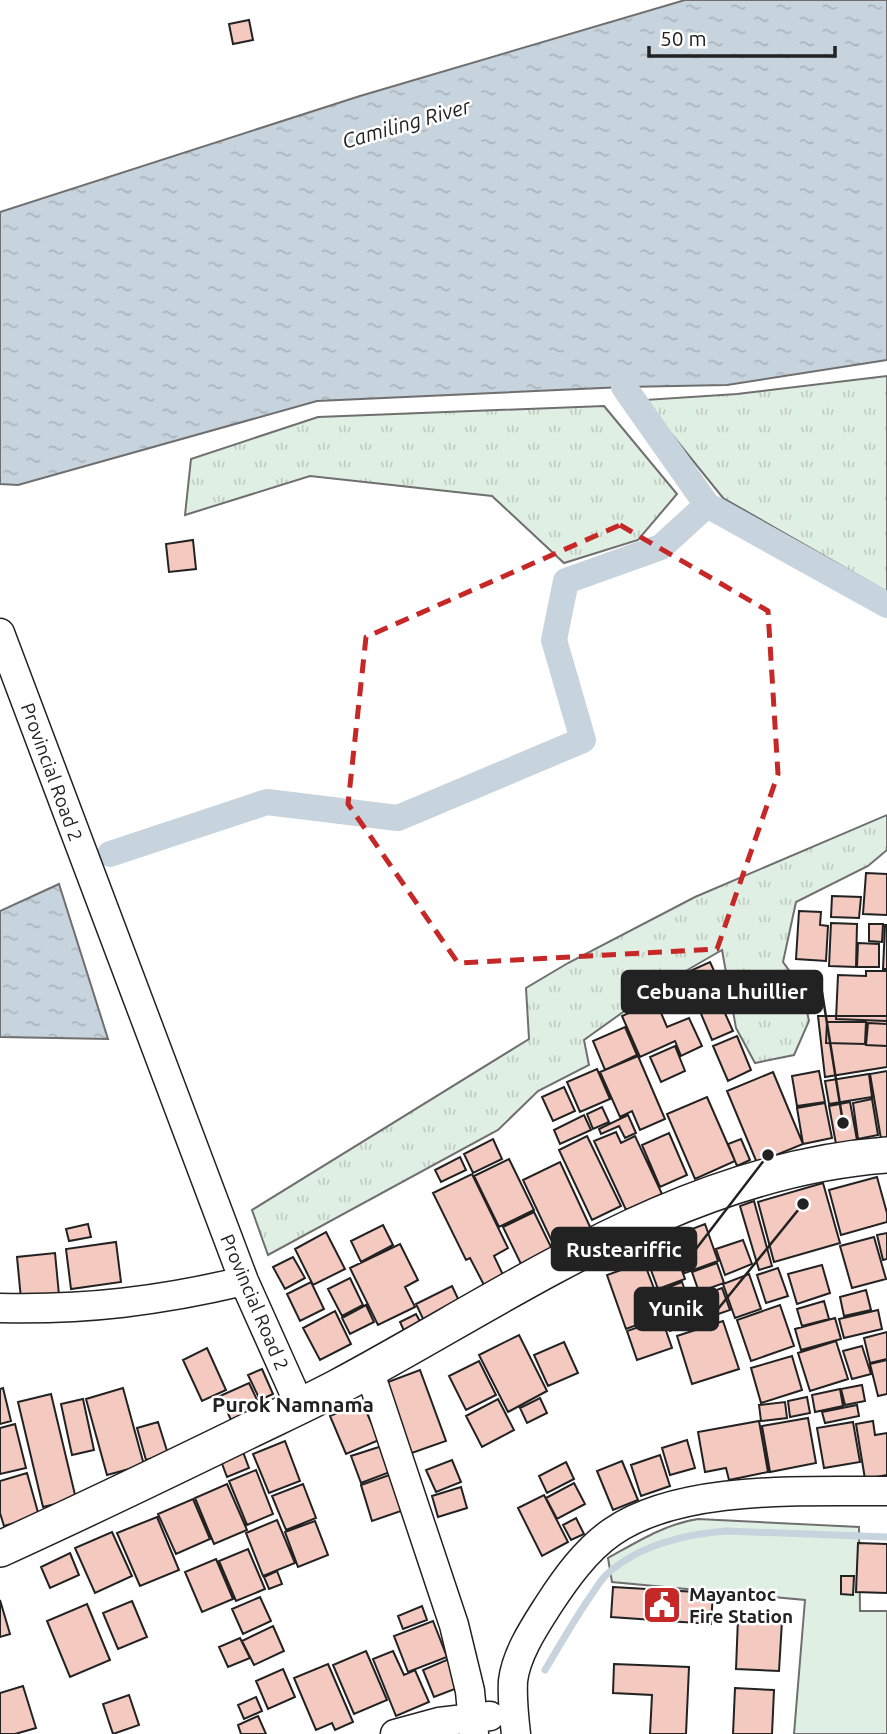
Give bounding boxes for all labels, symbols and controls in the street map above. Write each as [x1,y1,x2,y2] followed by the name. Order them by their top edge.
[649,14,834,58] scale bar
[660,26,707,50] text: 50 m
[339,93,474,153] water label: Camiling River
[17,700,87,844] street label: Provincial Road 2
[622,971,822,1013] callout: Cebuana Lhuillier
[636,979,808,1003] text: Cebuana Lhuillier
[552,1228,696,1270] callout: Rusteariffic
[216,1231,294,1373] street label: Provincial Road 2
[566,1237,682,1261] text: Rusteariffic
[635,1288,718,1330] callout: Yunik
[649,1296,704,1320] text: Yunik
[212,1392,374,1416] district label: Purok Namnama
[689,1583,793,1627] place label: Mayantoc Fire Station
[641,1584,683,1626] public building icon: Mayantoc Fire Station

